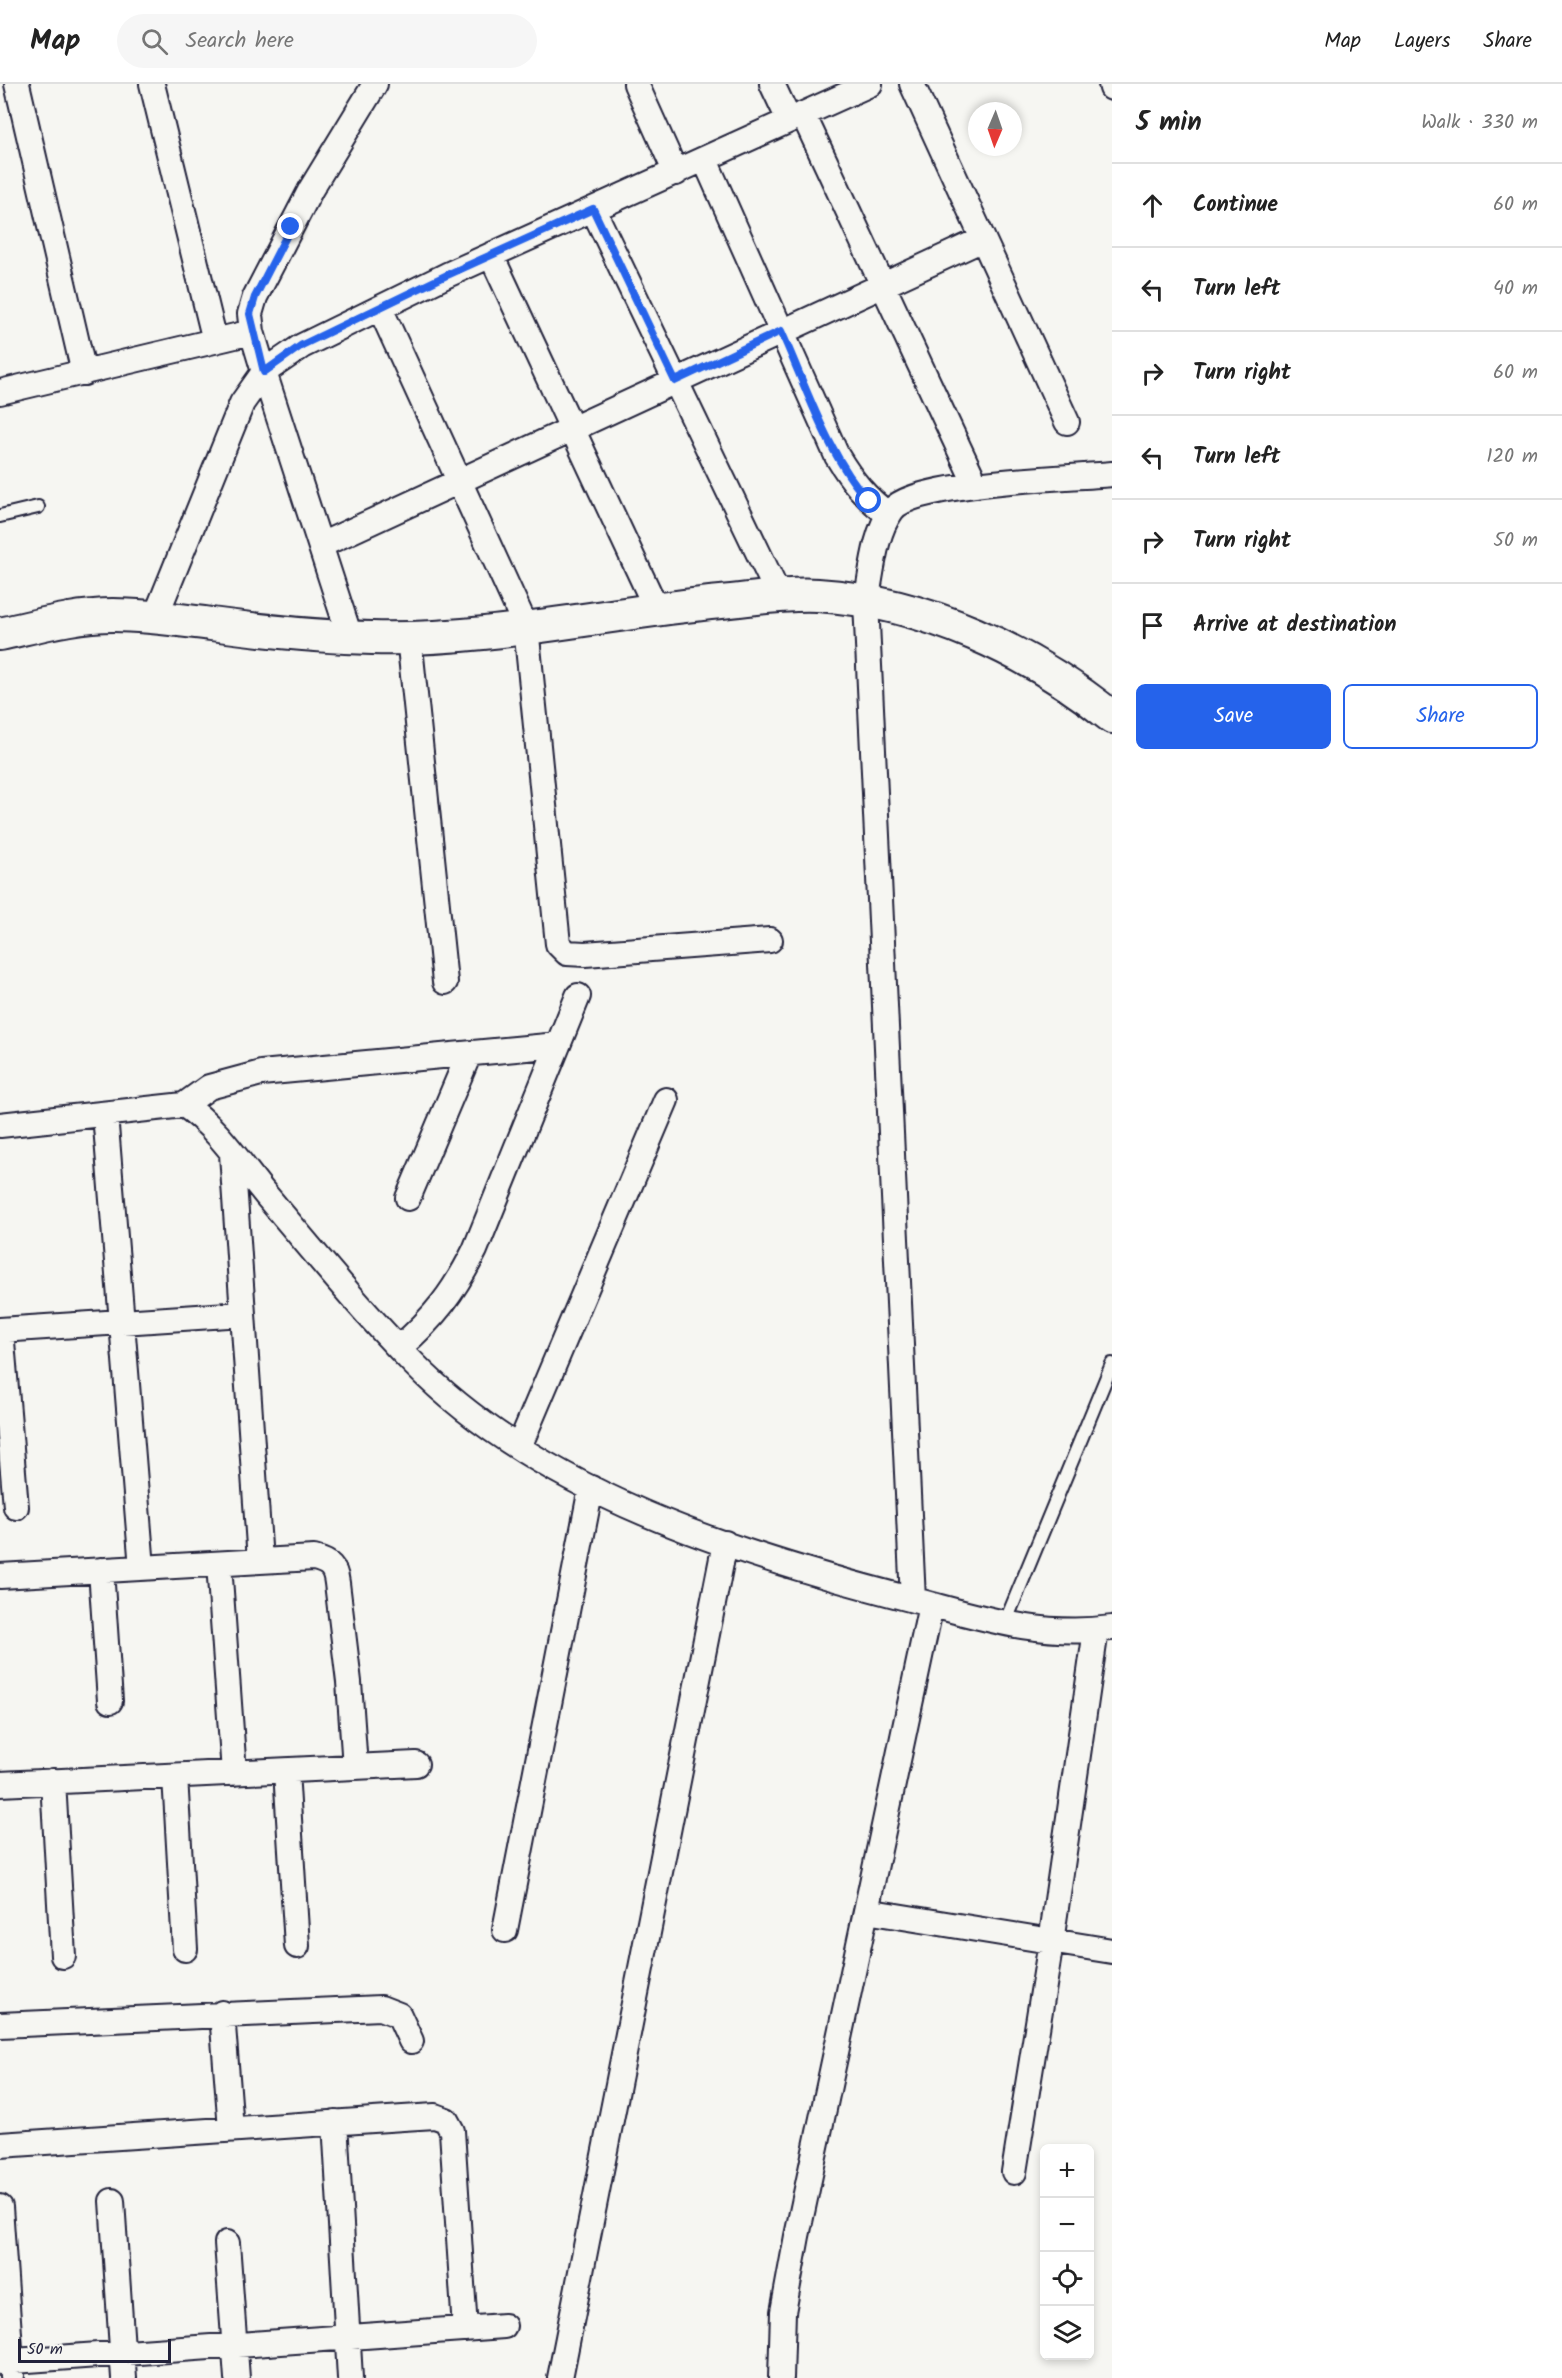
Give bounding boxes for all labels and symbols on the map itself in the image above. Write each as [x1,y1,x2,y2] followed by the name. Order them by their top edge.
[968,102,1022,156] north arrow
[277,213,303,239] route end
[855,487,881,513] route start
[18,2336,171,2364] scale bar

